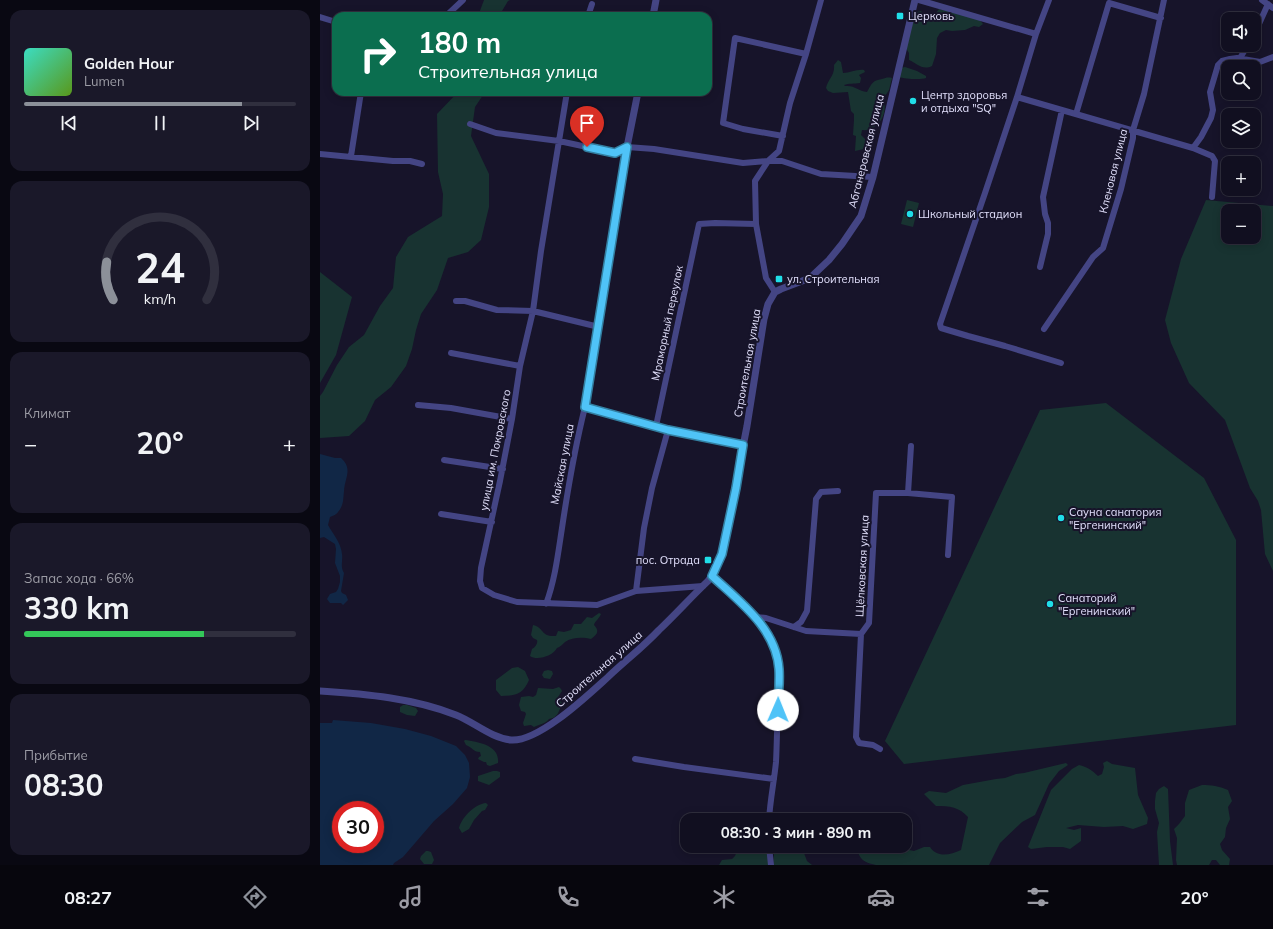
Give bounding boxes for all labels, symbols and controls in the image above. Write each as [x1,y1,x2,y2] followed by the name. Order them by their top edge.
[908,9,954,23] place label: Церковь
[895,11,905,21] marker: Церковь
[1221,12,1261,244] map controls
[1221,12,1261,52] button: sound
[418,25,501,60] text: 180 m
[352,28,404,80] icon: right
[84,54,174,73] text: Golden Hour
[418,60,598,83] text: Строительная улица
[1221,60,1261,100] button: search
[84,73,125,89] text: Lumen
[921,88,1007,115] place label: Центр здоровья и отдыха "SQ"
[845,93,887,209] street label: Абганеровская улица
[908,96,918,106] marker: Центр здоровья и отдыха "SQ"
[570,106,604,147] pin
[1221,108,1261,148] button: layers
[58,112,80,134] icon: previous
[149,112,171,134] icon: pause
[240,112,262,134] icon: next
[576,112,598,134] icon: arrive
[1096,127,1130,215] street label: Кленовая улица
[1221,156,1261,196] button: +
[1221,204,1261,244] button: −
[918,207,1022,221] place label: Школьный стадион
[905,209,915,219] marker: Школьный стадион
[135,240,185,292] text: 24
[648,264,686,382] street label: Мраморный переулок
[787,272,880,286] place label: ул. Строительная
[774,274,784,284] marker: ул. Строительная
[144,289,176,307] text: km/h
[731,308,763,418] street label: Строительная улица
[476,388,514,512] street label: улица им. Покровского
[24,405,71,421] text: Климат
[547,422,577,506] street label: Майская улица
[136,424,184,462] text: 20°
[24,430,37,458] text: −
[283,430,296,458] text: +
[1069,505,1161,532] place label: Сауна санатория "Ергенинский"
[1056,513,1066,523] marker: Сауна санатория "Ергенинский"
[852,514,872,618] street label: Щёлковская улица
[636,553,700,567] place label: пос. Отрада
[703,555,713,565] marker: пос. Отрада
[24,570,134,586] text: Запас хода · 66%
[24,589,130,627] text: 330 km
[1058,591,1135,618] place label: Санаторий "Ергенинский"
[1045,599,1055,609] marker: Санаторий "Ергенинский"
[553,628,645,710] street label: Строительная улица
[757,689,799,731] position arrow
[24,747,88,763] text: Прибытие
[24,766,103,804] text: 08:30
[332,801,384,853] speed limit sign: 30
[721,823,871,842] text: 08:30 · 3 мин · 890 m
[241,883,269,911] icon: directions
[397,883,425,911] icon: music
[554,883,582,911] icon: phone
[710,883,738,911] icon: climate
[867,883,895,911] icon: car
[1024,883,1052,911] icon: filters
[64,886,112,909] text: 08:27
[1180,886,1209,909] text: 20°

